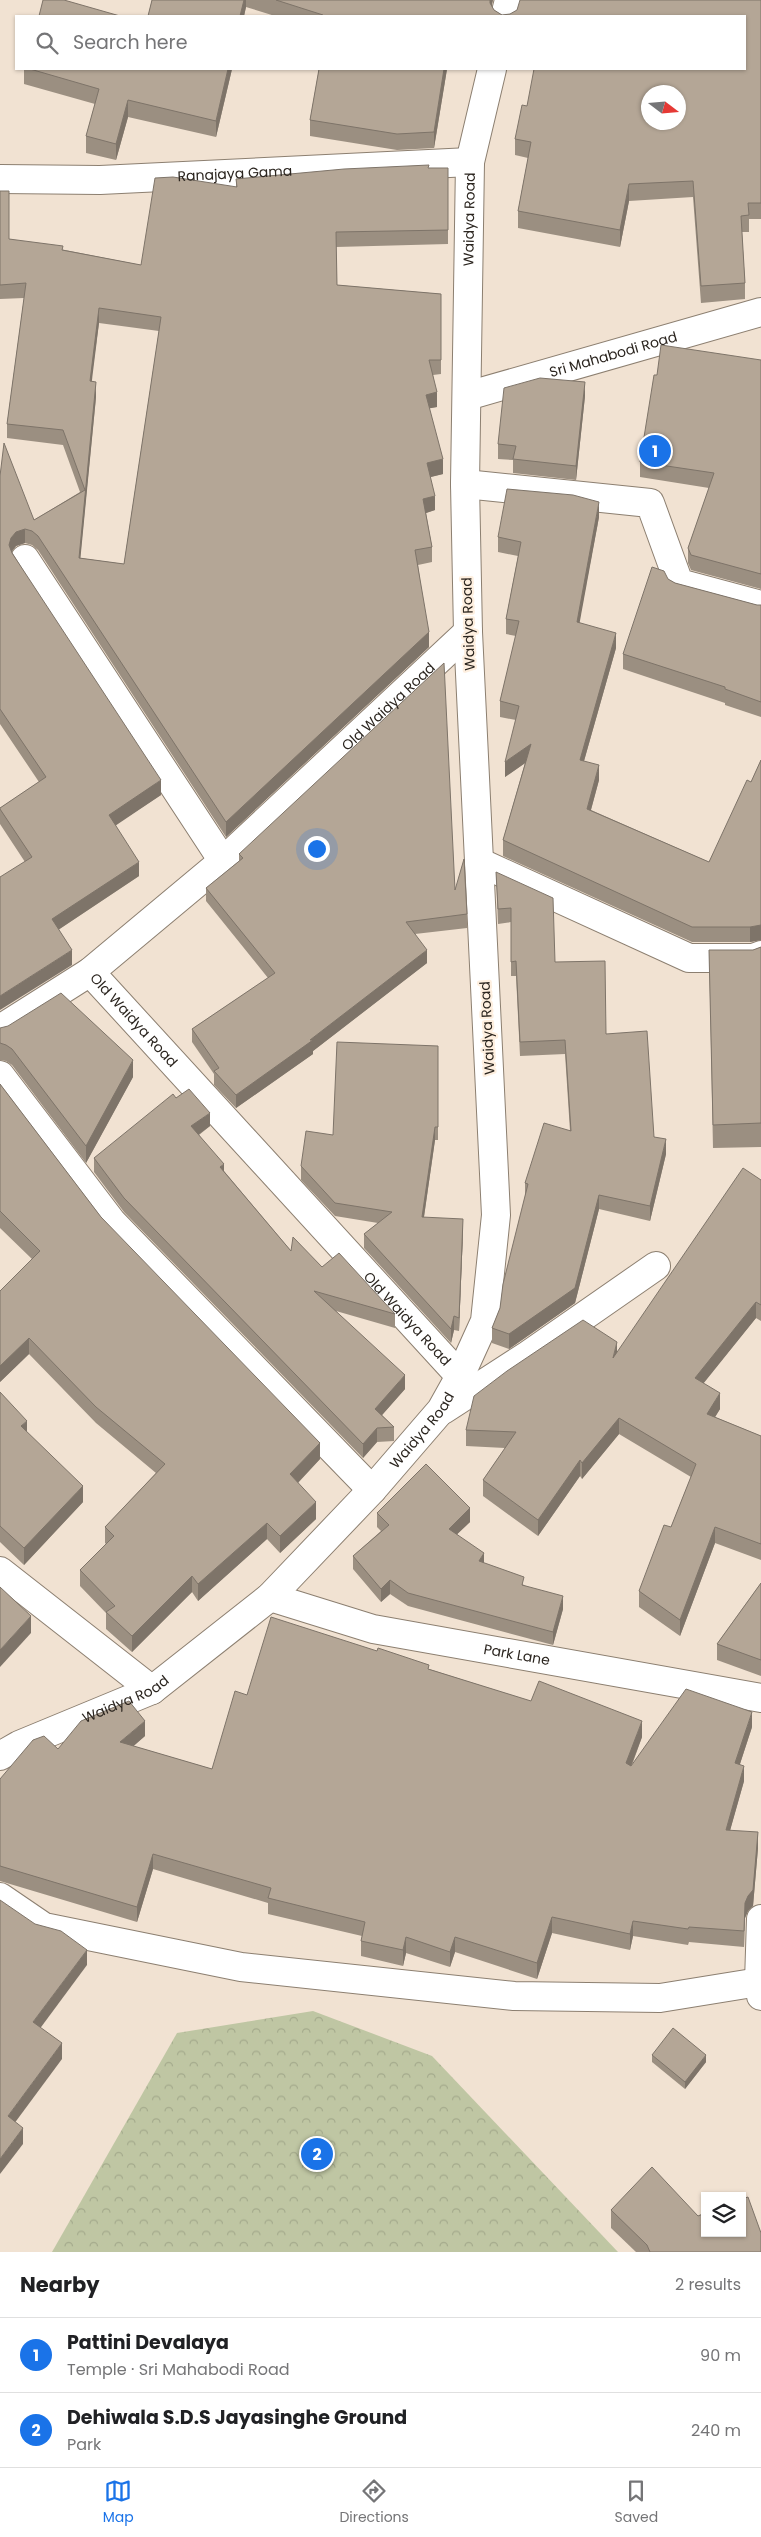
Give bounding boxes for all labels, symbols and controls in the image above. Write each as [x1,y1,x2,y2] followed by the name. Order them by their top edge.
[15,15,746,70] search box
[33,29,61,57] icon: search
[73,29,187,56] text: Search here
[641,85,686,130] north arrow
[177,161,293,186] street label: Ranajaya Gama
[458,172,480,266] street label: Waidya Road
[547,326,679,382] street label: Sri Mahabodi Road
[639,432,671,470] pin: 1
[456,577,480,671] street label: Waidya Road
[337,658,439,755] street label: Old Waidya Road
[304,836,330,862] your location
[86,968,182,1071] street label: Old Waidya Road
[475,981,499,1075] street label: Waidya Road
[359,1267,456,1370] street label: Old Waidya Road
[385,1388,459,1473] street label: Waidya Road
[482,1639,552,1670] street label: Park Lane
[79,1670,173,1728] street label: Waidya Road
[301,2135,333,2173] pin: 2
[701,2192,746,2237] map controls
[701,2192,746,2237] button: layers
[20,2270,100,2299] text: Nearby
[675,2273,741,2296] text: 2 results
[67,2329,229,2356] text: Pattini Devalaya
[33,2344,39,2367] text: 1
[700,2344,741,2367] text: 90 m
[67,2358,290,2381] text: Temple · Sri Mahabodi Road
[67,2404,407,2431] text: Dehiwala S.D.S Jayasinghe Ground
[31,2419,41,2442] text: 2
[691,2419,741,2442] text: 240 m
[67,2433,101,2456] text: Park
[103,2477,134,2528] tab: Map
[339,2477,409,2528] tab: Directions
[614,2477,658,2528] tab: Saved

